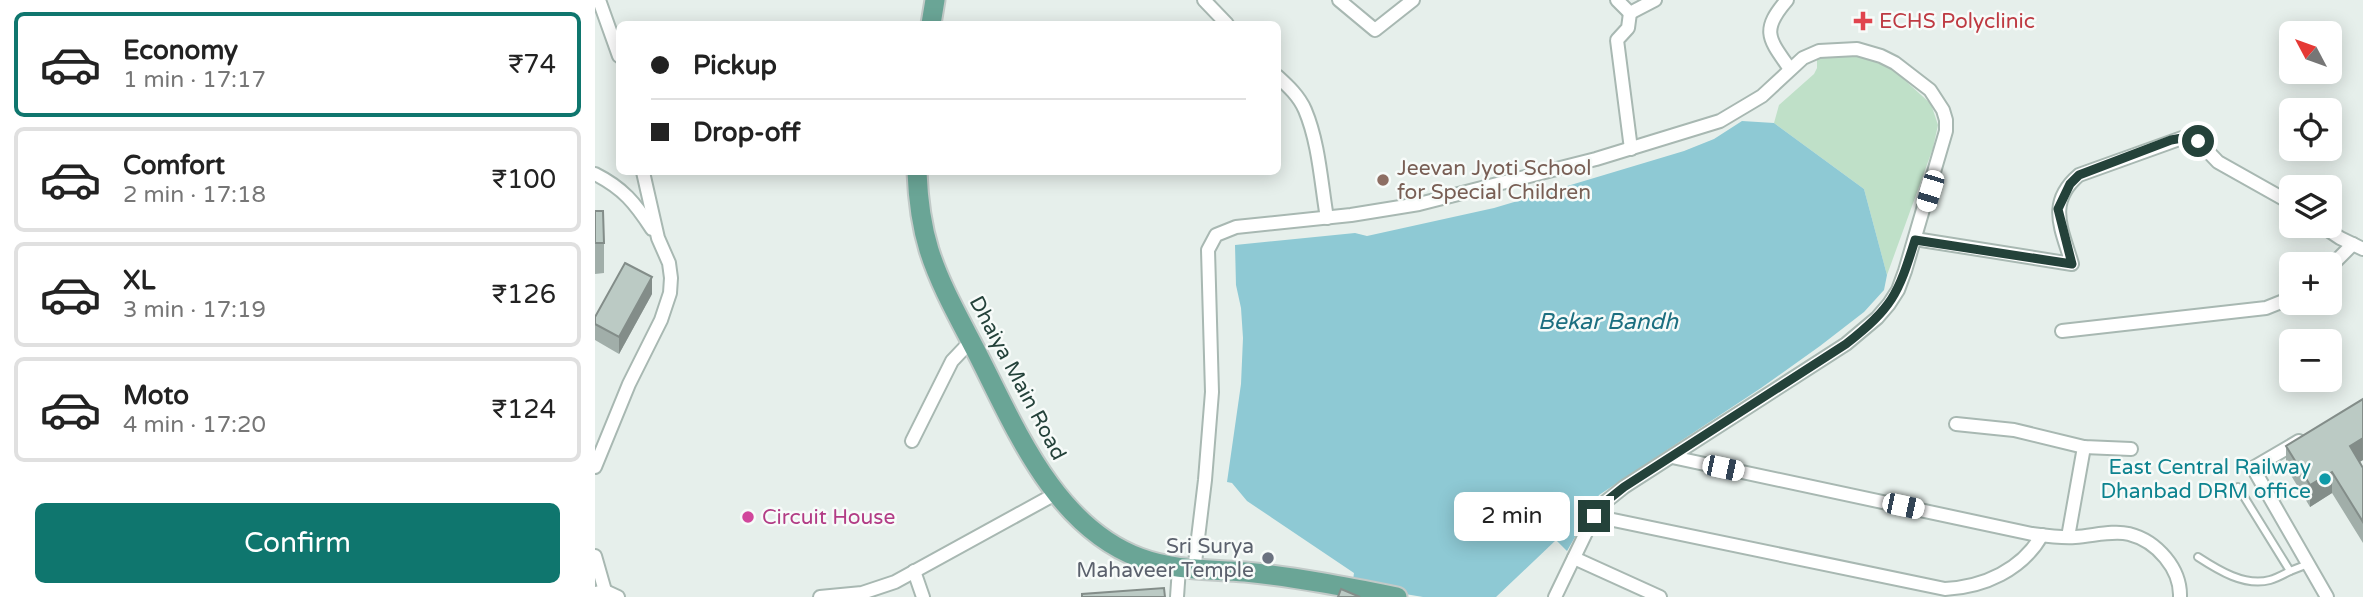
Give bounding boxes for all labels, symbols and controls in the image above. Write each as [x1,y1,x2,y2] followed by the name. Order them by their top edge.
[1879,9,2035,34] place label: ECHS Polyclinic
[1853,11,1873,31] marker: ECHS Polyclinic
[2279,21,2341,84] north arrow
[2279,21,2342,392] map controls
[39,33,102,96] icon: car
[123,35,238,66] text: Economy
[508,49,556,80] text: ₹74
[693,50,777,81] text: Pickup
[123,66,266,94] text: 1 min · 17:17
[2279,98,2342,161] button: locate
[693,117,800,148] text: Drop-off
[2182,125,2214,157] route start
[39,148,102,211] icon: car
[123,150,225,181] text: Comfort
[1397,156,1592,205] place label: Jeevan Jyoti School for Special Children
[492,164,556,195] text: ₹100
[1914,168,1947,214] car
[1375,172,1391,188] marker: Jeevan Jyoti School for Special Children
[2279,175,2342,238] button: layers
[123,181,266,209] text: 2 min · 17:18
[2279,252,2342,315] button: +
[39,263,102,326] icon: car
[123,265,155,296] text: XL
[492,279,556,310] text: ₹126
[964,292,1071,465] street label: Dhaiya Main Road
[123,296,266,324] text: 3 min · 17:19
[1538,308,1679,336] water label: Bekar Bandh
[2279,329,2342,392] button: −
[39,378,102,441] icon: car
[123,380,189,411] text: Moto
[492,394,556,425] text: ₹124
[123,411,266,439] text: 4 min · 17:20
[1701,453,1746,483] car
[2100,455,2311,504] place label: East Central Railway Dhanbad DRM office
[2317,471,2333,487] marker: East Central Railway Dhanbad DRM office
[1454,491,1569,540] callout: 2 min
[1881,491,1926,521] car
[1578,500,1610,532] route end
[1481,502,1543,530] text: 2 min
[35,503,560,583] button: Confirm
[762,505,895,530] place label: Circuit House
[740,509,756,525] marker: Circuit House
[1076,534,1254,583] place label: Sri Surya Mahaveer Temple
[1260,550,1276,566] marker: Sri Surya Mahaveer Temple

